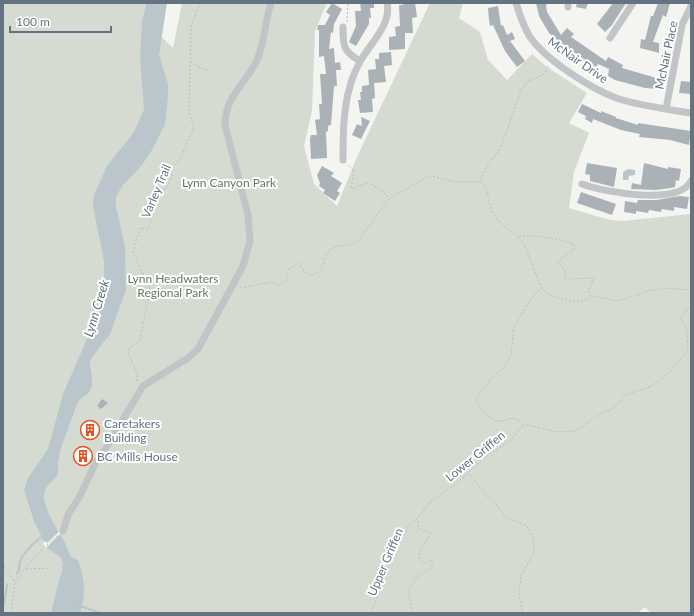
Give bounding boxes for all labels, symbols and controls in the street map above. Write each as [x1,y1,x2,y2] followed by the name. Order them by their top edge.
[10,8,111,34] scale bar
[16,14,50,29] text: 100 m
[651,19,681,91] street label: McNair Place
[545,34,611,86] street label: McNair Drive
[138,162,174,220] street label: Varley Trail
[182,175,277,190] park label: Lynn Canyon Park
[127,271,219,300] park label: Lynn Headwaters Regional Park
[80,277,113,339] water label: Lynn Creek
[104,416,160,445] place label: Caretakers Building
[79,419,101,441] building icon: Caretakers Building
[442,428,508,484] street label: Lower Griffen
[72,445,94,467] building icon: BC Mills House
[97,449,178,464] place label: BC Mills House
[364,526,406,598] street label: Upper Griffen

